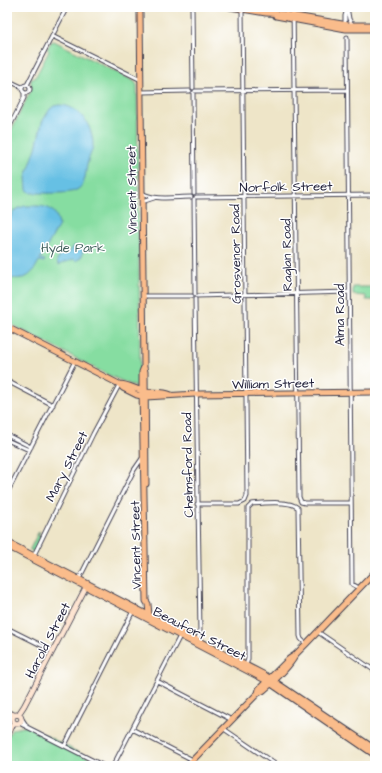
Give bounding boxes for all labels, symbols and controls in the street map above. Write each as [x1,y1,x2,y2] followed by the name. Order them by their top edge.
[122,145,142,235] street label: Vincent Street
[239,177,333,197] street label: Norfolk Street
[226,204,246,304] street label: Grosvenor Road
[277,218,298,292] street label: Raglan Road
[41,239,105,258] park label: Hyde Park
[331,284,349,346] street label: Alma Road
[232,374,315,394] street label: William Street
[178,412,198,518] street label: Chelmsford Road
[41,427,94,505] street label: Mary Street
[126,500,146,590] street label: Vincent Street
[21,599,75,682] street label: Harold Street
[150,603,250,665] street label: Beaufort Street

